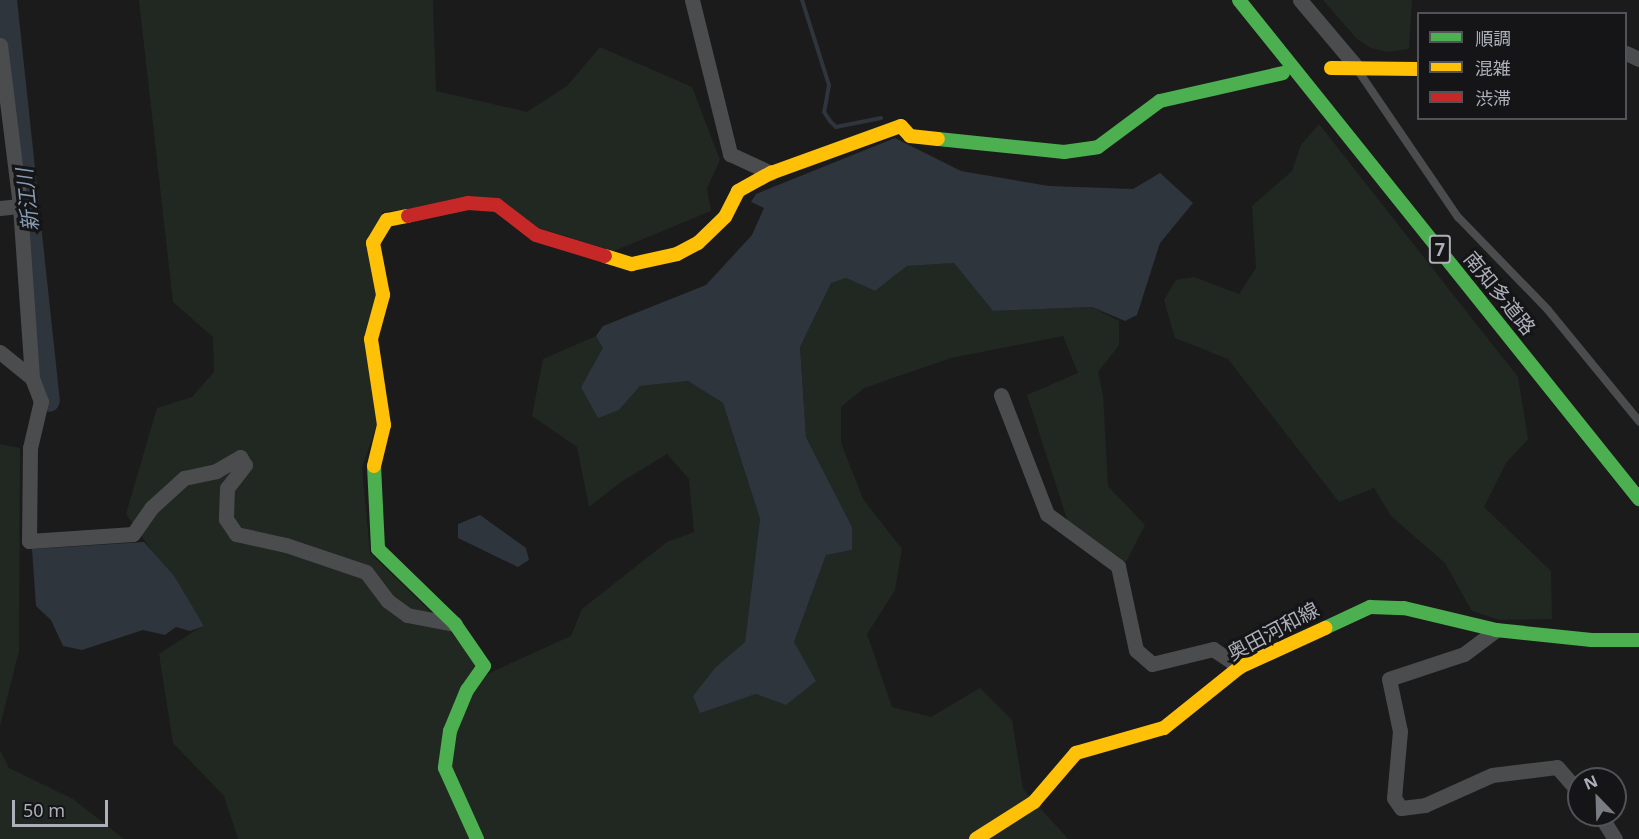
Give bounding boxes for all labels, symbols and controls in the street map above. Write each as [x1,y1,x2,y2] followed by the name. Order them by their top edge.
[1417,12,1627,120] legend
[1475,26,1511,50] text: 順調
[1475,56,1511,80] text: 混雑
[1475,86,1511,110] text: 渋滞
[11,167,43,233] water label: 新江川
[1428,234,1452,264] road number: 7
[1459,247,1541,339] street label: 南知多道路
[1223,597,1323,665] street label: 奥田河和線
[1567,767,1627,827] north arrow
[1580,770,1601,795] text: N
[15,788,111,826] scale bar
[23,798,65,822] text: 50 m

